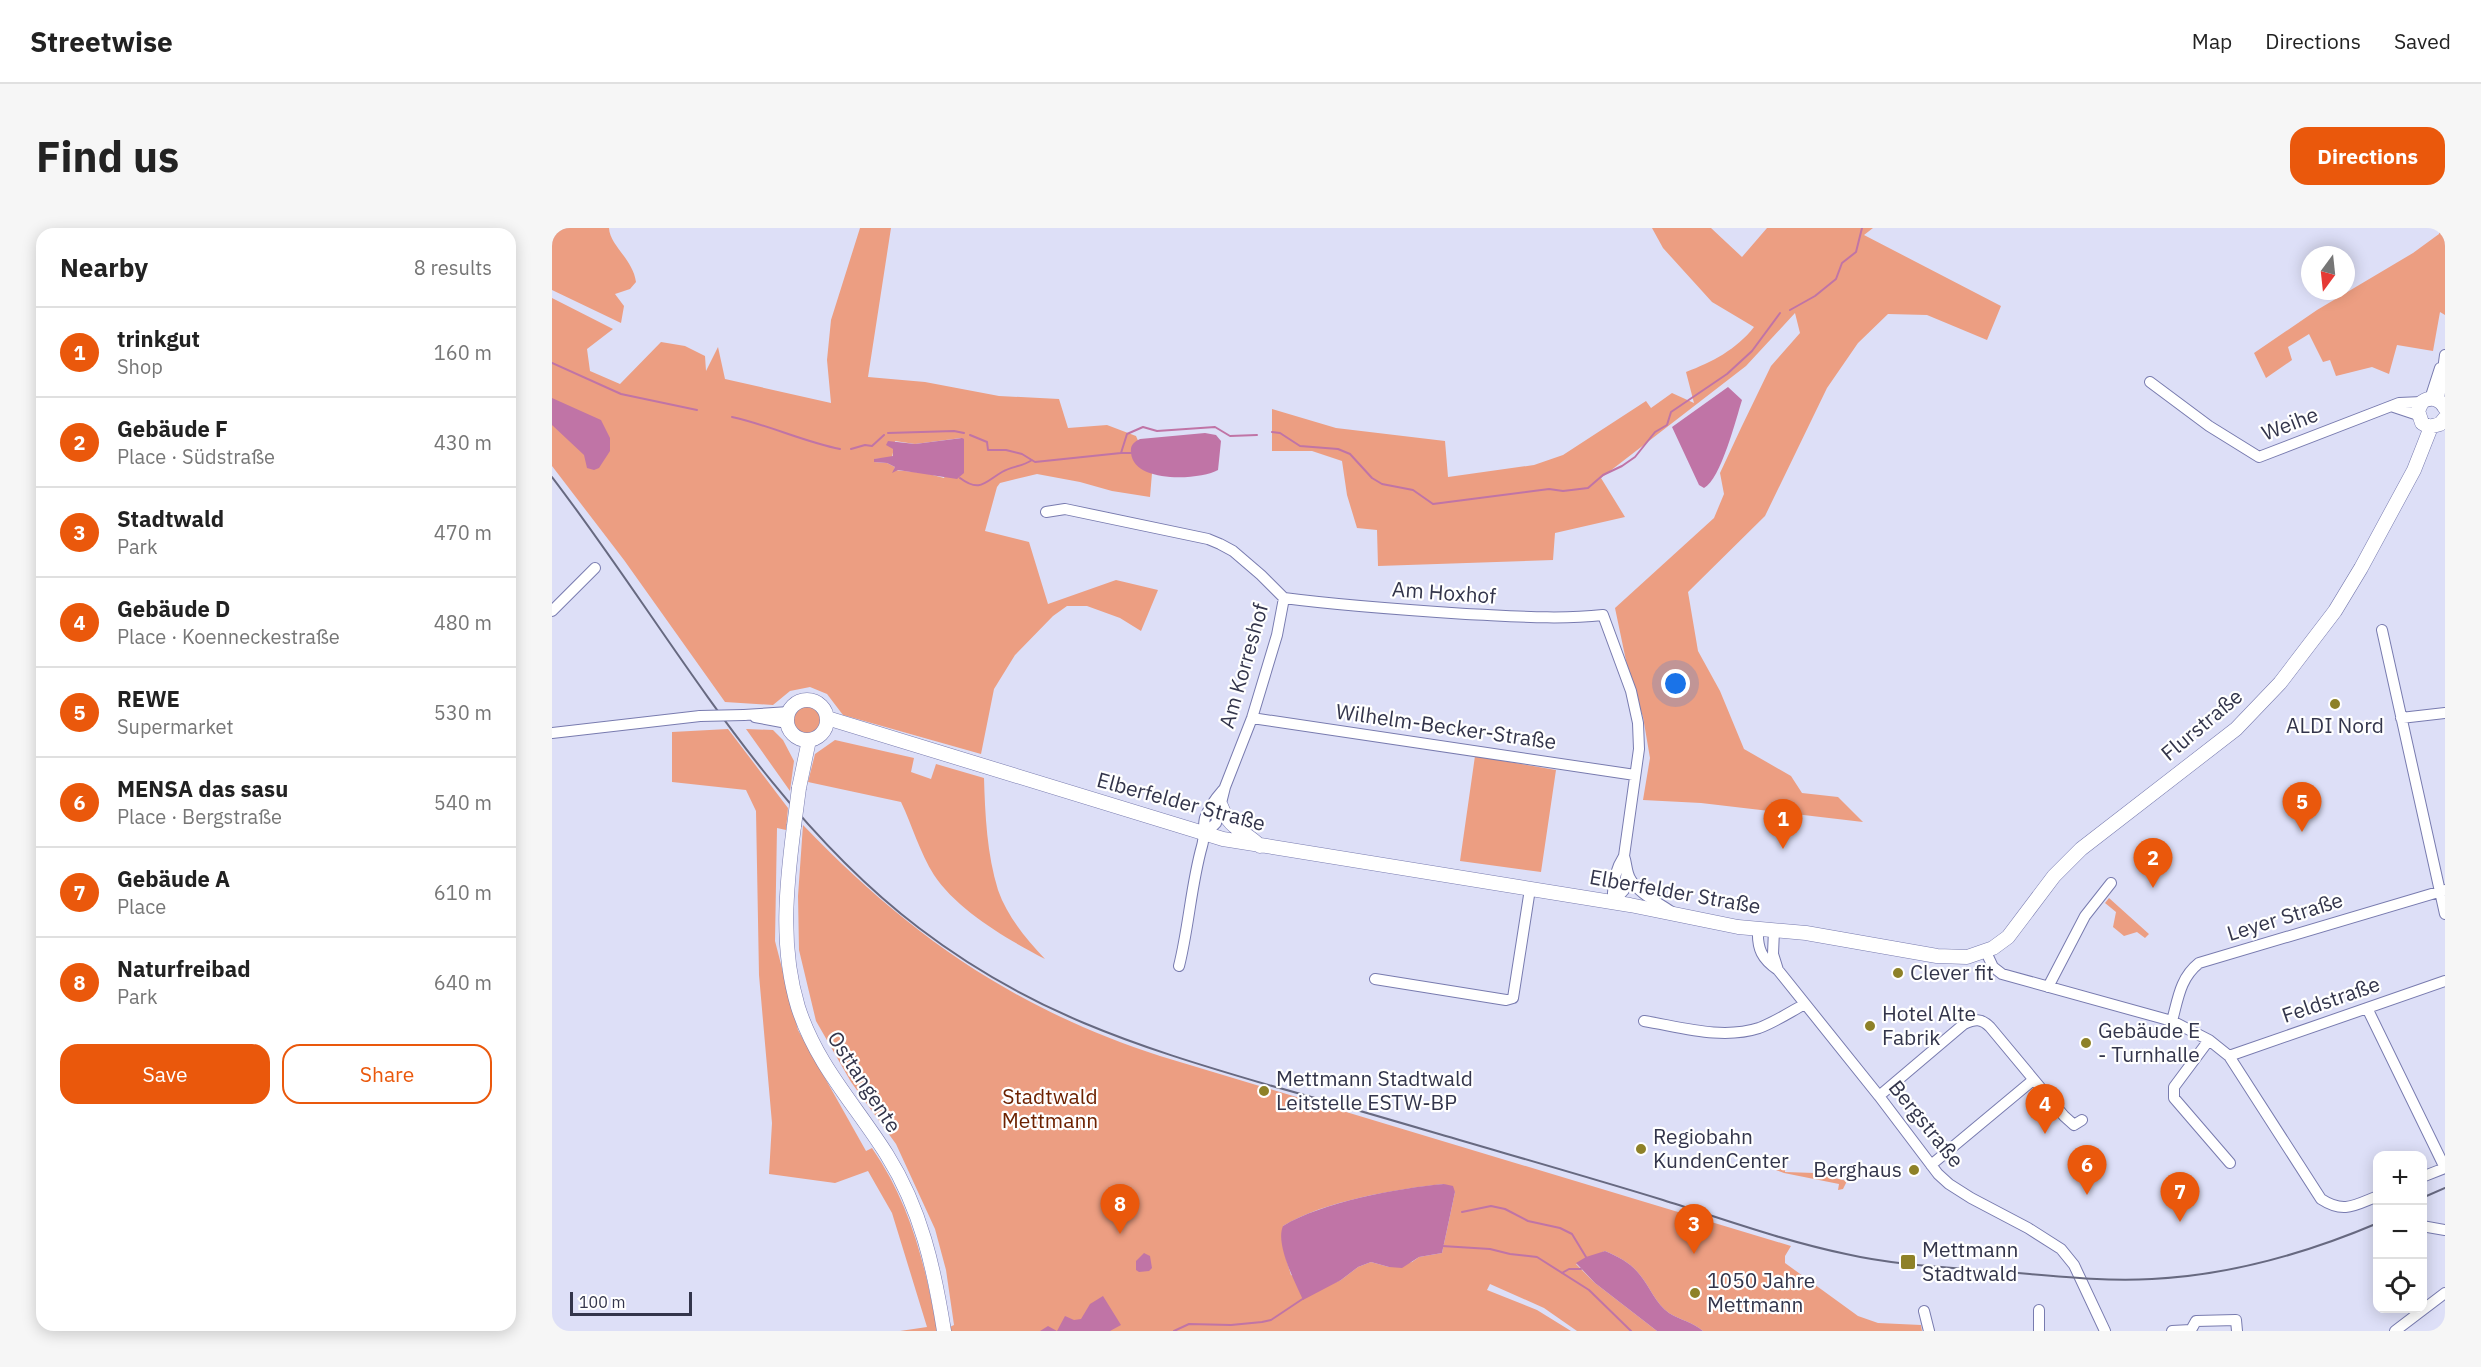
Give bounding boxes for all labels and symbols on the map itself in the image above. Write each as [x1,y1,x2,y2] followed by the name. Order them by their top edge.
[2301,246,2355,300] north arrow
[2257,399,2322,447] street label: Weihe
[1391,574,1497,610] street label: Am Hoxhof
[1212,600,1274,731] street label: Am Korreshof
[1661,669,1690,698] your location
[2155,682,2248,767] street label: Flurstraße
[1334,697,1558,755] street label: Wilhelm-Becker-Straße
[2328,697,2342,711] marker: ALDI Nord
[2286,711,2384,739] place label: ALDI Nord
[1094,765,1269,837] street label: Elberfelder Straße
[2282,782,2322,832] pin: 5
[1764,800,1802,849] pin: 1
[2134,838,2172,888] pin: 2
[1587,862,1763,920] street label: Elberfelder Straße
[2223,885,2346,947] street label: Leyer Straße
[1910,958,1994,986] place label: Clever fit
[1891,966,1905,980] marker: Clever fit
[2278,969,2383,1029] street label: Feldstraße
[1882,999,1976,1051] place label: Hotel Alte Fabrik
[2098,1016,2200,1068] place label: Gebäude E - Turnhalle
[1863,1019,1877,1033] marker: Hotel Alte Fabrik
[822,1025,908,1138] street label: Osttangente
[2079,1036,2093,1050] marker: Gebäude E - Turnhalle
[1276,1064,1473,1116] place label: Mettmann Stadtwald Leitstelle ESTW-BP
[1883,1074,1971,1173] street label: Bergstraße
[1002,1082,1098,1134] park label: Stadtwald Mettmann
[1257,1084,1271,1098] marker: Mettmann Stadtwald Leitstelle ESTW-BP
[2026,1084,2064,1134] pin: 4
[1653,1122,1789,1174] place label: Regiobahn KundenCenter
[1634,1142,1648,1156] marker: Regiobahn KundenCenter
[2068,1146,2107,1195] pin: 6
[1813,1155,1902,1183] place label: Berghaus
[1907,1163,1921,1177] marker: Berghaus
[2160,1172,2200,1222] pin: 7
[1100,1184,1140,1234] pin: 8
[1674,1204,1714,1254] pin: 3
[1922,1235,2019,1287] place label: Mettmann Stadtwald
[1899,1253,1917,1271] marker: Mettmann Stadtwald
[1707,1266,1815,1318] place label: 1050 Jahre Mettmann
[1688,1286,1702,1300] marker: 1050 Jahre Mettmann
[570,1289,692,1316] scale bar

